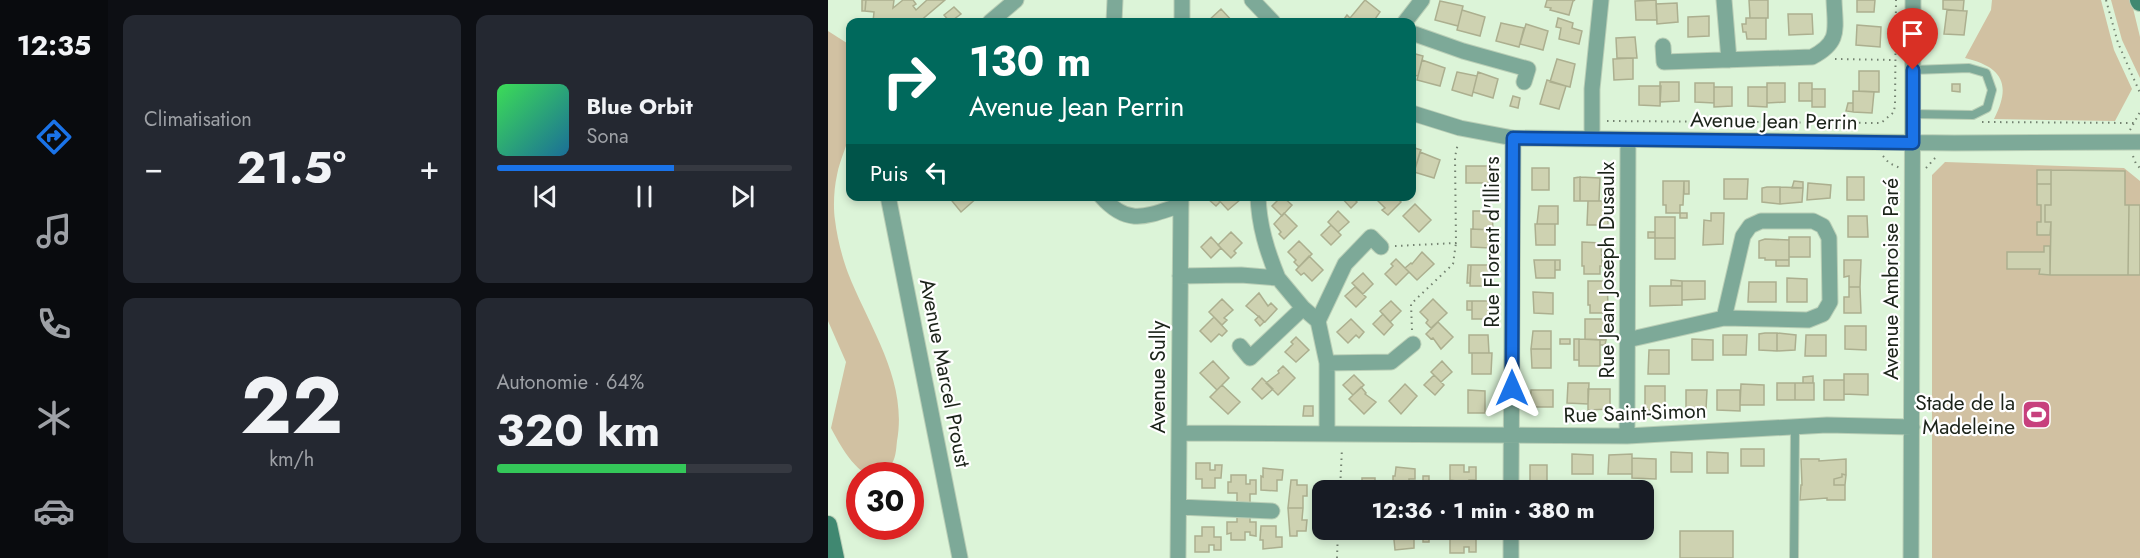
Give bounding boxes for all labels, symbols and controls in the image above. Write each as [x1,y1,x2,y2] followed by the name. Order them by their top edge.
[1887,8,1938,70] pin
[1896,17,1929,50] icon: arrive
[17,26,91,65] text: 12:35
[969,31,1091,92] text: 130 m
[870,42,948,120] icon: right
[969,87,1184,126] text: Avenue Jean Perrin
[587,90,693,122] text: Blue Orbit
[144,105,252,134] text: Climatisation
[1690,105,1858,137] street label: Avenue Jean Perrin
[33,116,75,158] icon: directions
[587,122,629,151] text: Sona
[237,135,346,200] text: 21.5°
[144,144,163,191] text: −
[419,144,440,191] text: +
[920,156,953,189] icon: left
[1477,156,1507,328] street label: Rue Florent d'Illiers
[870,157,908,189] text: Puis
[1592,161,1622,378] street label: Rue Jean Joseph Dusaulx
[1876,178,1906,380] street label: Avenue Ambroise Paré
[529,180,562,213] icon: previous
[628,180,661,213] icon: pause
[726,180,759,213] icon: next
[33,210,75,252] icon: music
[912,276,978,470] street label: Avenue Marcel Proust
[33,303,75,345] icon: phone
[1143,320,1173,434] street label: Avenue Sully
[241,350,343,462] text: 22
[1480,356,1544,420] position arrow
[497,368,644,397] text: Autonomie · 64%
[1915,388,2015,442] place label: Stade de la Madeleine
[1563,396,1707,430] street label: Rue Saint-Simon
[33,397,75,439] icon: climate
[497,398,660,463] text: 320 km
[2020,399,2052,431] sports icon: Stade de la Madeleine
[269,445,314,474] text: km/h
[846,462,924,540] speed limit sign: 30
[33,490,75,532] icon: car
[1372,494,1594,526] text: 12:36 · 1 min · 380 m

